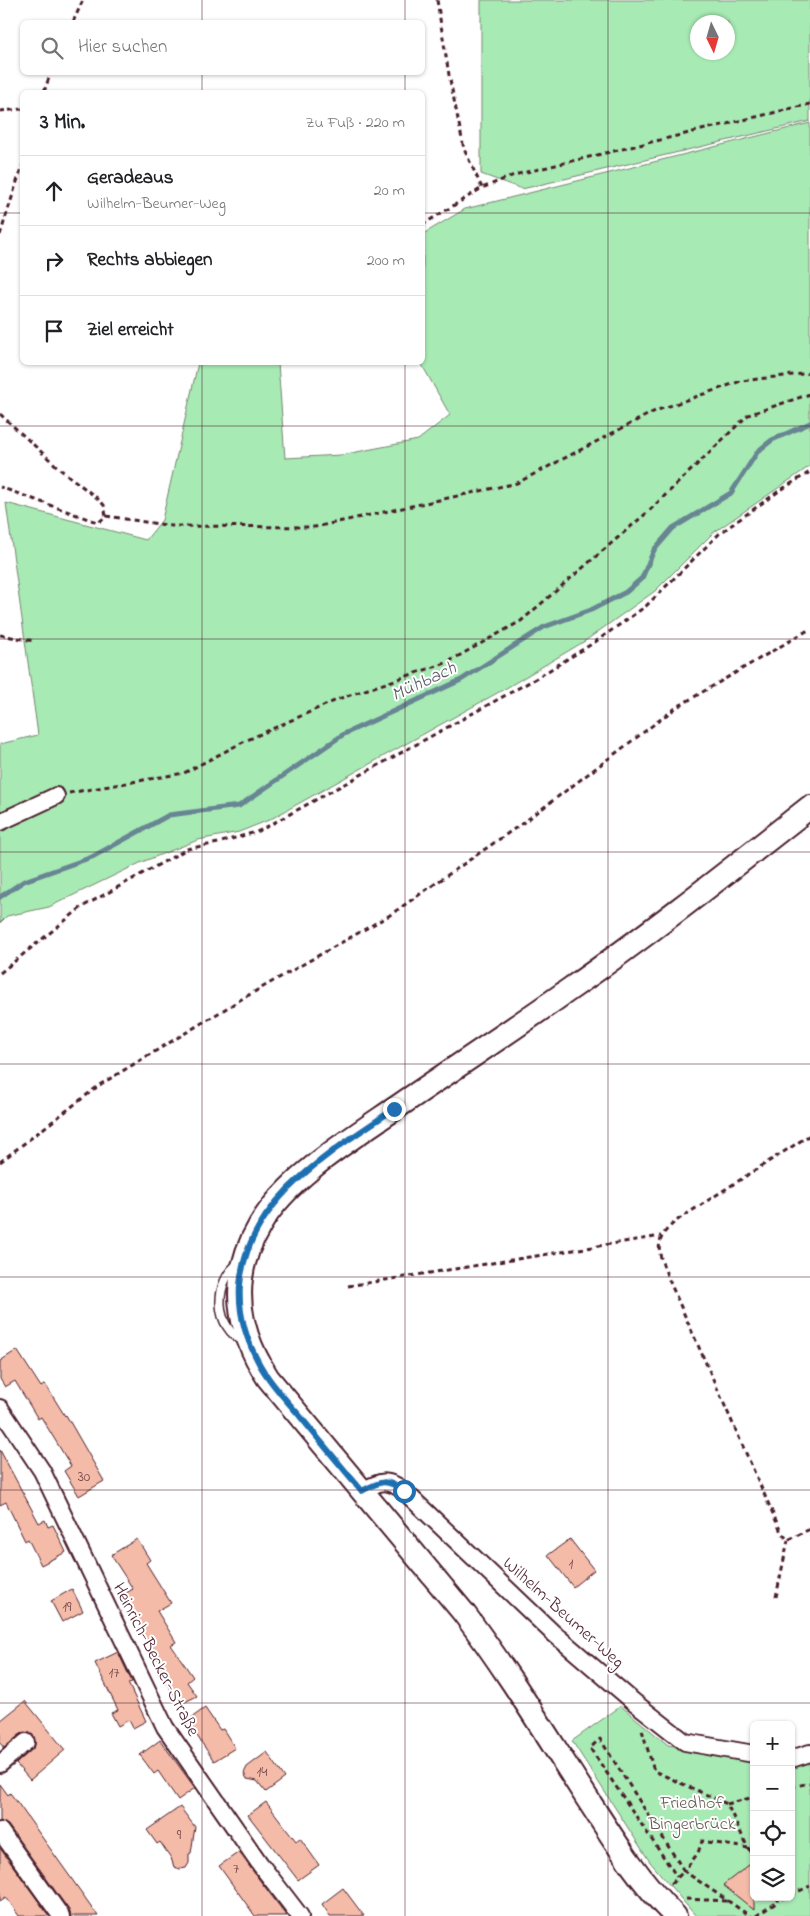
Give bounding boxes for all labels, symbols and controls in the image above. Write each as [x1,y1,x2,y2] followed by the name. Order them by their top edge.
[690,15,735,60] north arrow
[20,20,425,75] search box
[38,34,66,62] icon: search
[78,34,167,61] text: Hier suchen
[40,108,85,138] text: 3 Min.
[305,111,405,135] text: Zu Fuß · 220 m
[87,165,174,192] text: Geradeaus
[40,177,68,205] icon: ahead
[374,179,405,203] text: 20 m
[87,192,226,216] text: Wilhelm-Beumer-Weg
[40,247,68,275] icon: right
[87,247,212,274] text: Rechts abbiegen
[367,249,405,273] text: 200 m
[40,317,68,345] icon: arrive
[87,317,174,344] text: Ziel erreicht
[387,655,462,709] water label: Mühbach
[383,1098,406,1121] route end
[78,1466,91,1488] house number: 30
[393,1480,416,1503] route start
[495,1552,629,1676] street label: Wilhelm-Beumer-Weg
[569,1553,574,1575] house number: 1
[105,1578,206,1742] street label: Heinrich-Becker-Straße
[62,1596,72,1618] house number: 19
[109,1662,119,1684] house number: 17
[750,1721,795,1901] map controls
[750,1721,795,1766] button: +
[257,1761,267,1783] house number: 14
[750,1766,795,1811] button: −
[647,1791,736,1839] park label: Friedhof Bingerbrück
[750,1811,795,1856] button: locate
[177,1824,182,1846] house number: 9
[750,1856,795,1901] button: layers
[233,1858,239,1880] house number: 7

